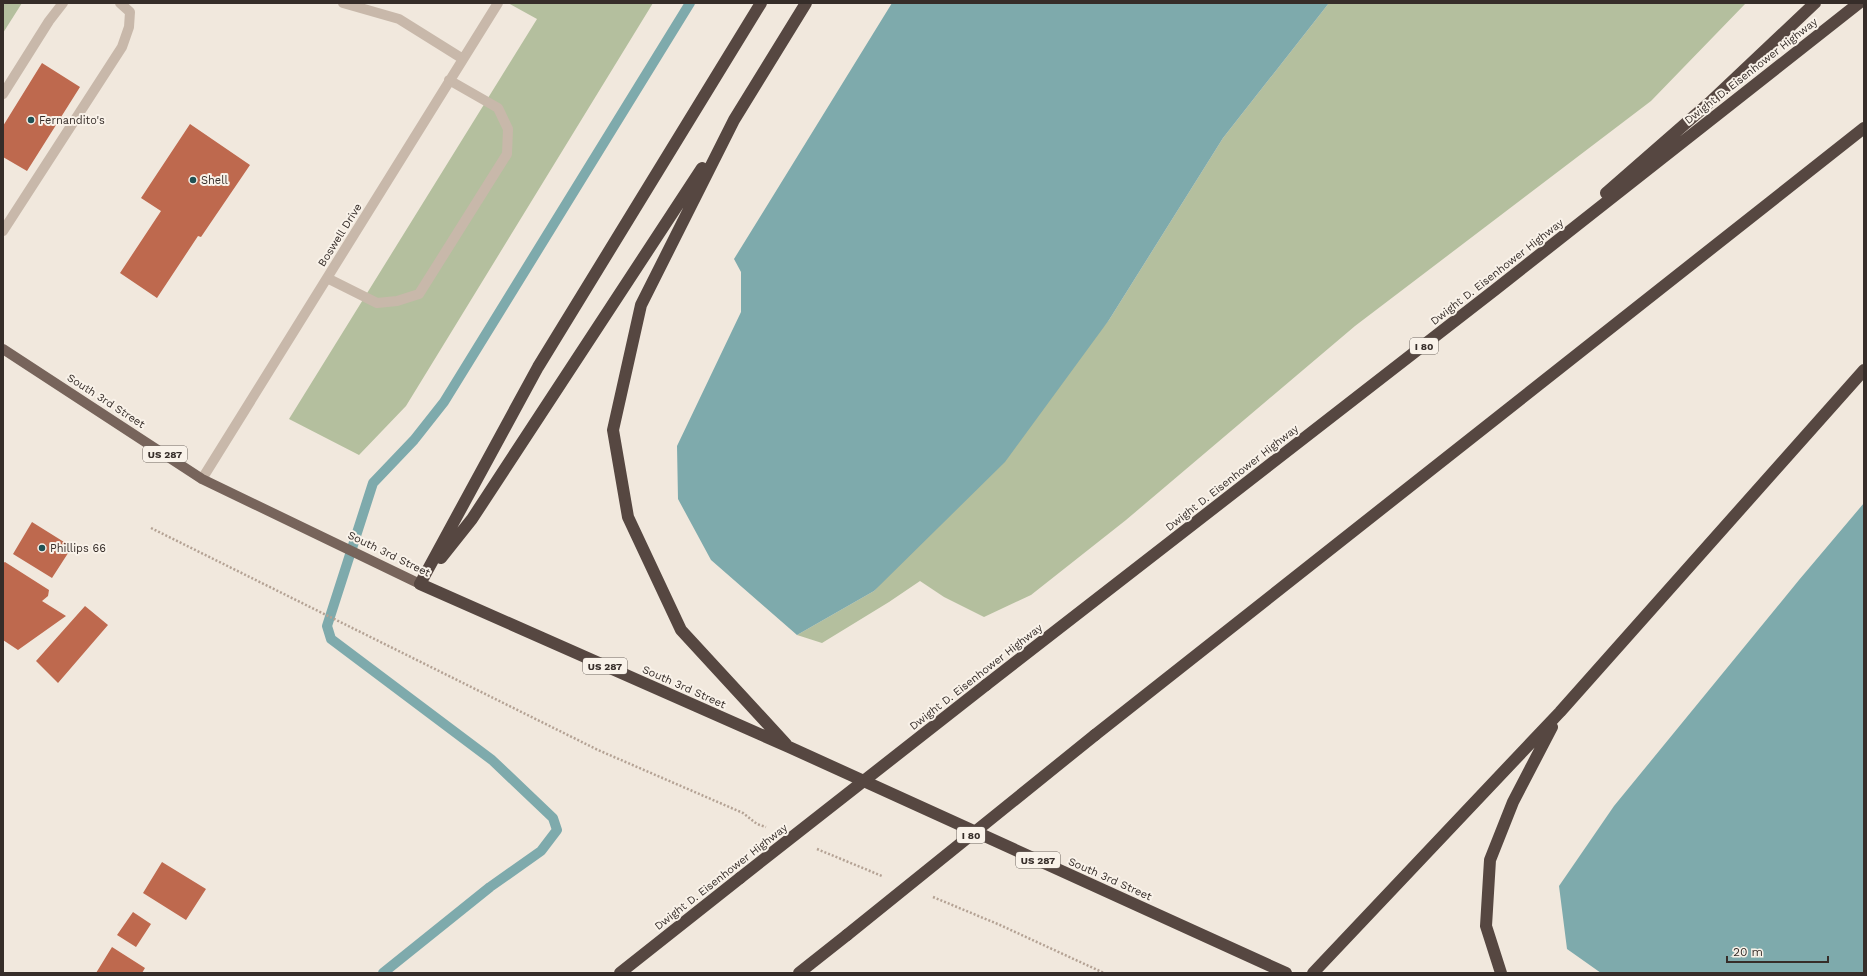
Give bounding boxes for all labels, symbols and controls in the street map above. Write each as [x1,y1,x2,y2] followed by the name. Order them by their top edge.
[1682,15,1820,127] street label: Dwight D. Eisenhower Highway
[39,114,105,127] place label: Fernandito's
[26,115,36,125] marker: Fernandito's
[201,174,229,187] place label: Shell
[188,175,198,185] marker: Shell
[315,201,365,269] street label: Boswell Drive
[1428,216,1566,328] street label: Dwight D. Eisenhower Highway
[1410,338,1438,354] road number: I 80
[65,371,148,431] street label: South 3rd Street
[1163,422,1301,534] street label: Dwight D. Eisenhower Highway
[143,446,187,462] road number: US 287
[346,528,433,580] street label: South 3rd Street
[50,542,106,555] place label: Phillips 66
[37,543,47,553] marker: Phillips 66
[907,621,1045,733] street label: Dwight D. Eisenhower Highway
[583,658,627,674] road number: US 287
[640,663,728,711] street label: South 3rd Street
[652,821,790,933] street label: Dwight D. Eisenhower Highway
[957,827,985,843] road number: I 80
[1016,852,1060,868] road number: US 287
[1066,855,1154,903] street label: South 3rd Street
[1727,938,1828,964] scale bar
[1733,945,1763,959] text: 20 m

